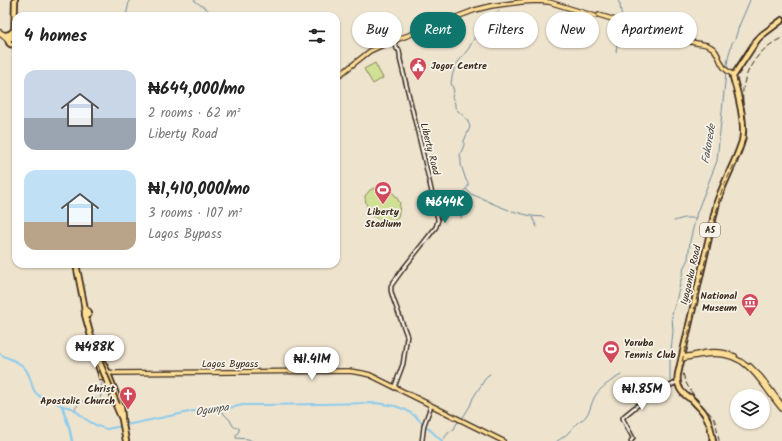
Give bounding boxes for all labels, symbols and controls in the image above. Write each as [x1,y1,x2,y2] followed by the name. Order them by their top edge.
[352,12,402,48] chip: Buy
[410,12,466,48] chip: Rent
[474,12,538,48] chip: Filters
[546,12,599,48] chip: New
[607,12,697,48] chip: Apartment
[24,23,87,50] text: 4 homes
[306,25,328,47] icon: filters
[408,56,428,81] public building icon: Jogor Centre
[431,58,487,74] place label: Jogor Centre
[148,76,245,103] text: ₦644,000/mo
[56,86,104,134] icon: home
[148,103,241,124] text: 2 rooms · 62 m²
[416,121,444,178] street label: Liberty Road
[697,122,722,165] water label: Fakorede
[148,124,218,145] text: Liberty Road
[148,176,250,203] text: ₦1,410,000/mo
[373,180,393,205] sports icon: Liberty Stadium
[56,186,104,234] icon: home
[417,190,473,224] pin: ₦644K
[426,192,464,213] text: ₦644K
[148,203,242,224] text: 3 rooms · 107 m²
[365,204,401,232] place label: Liberty Stadium
[700,223,720,237] road number: A5
[148,224,222,245] text: Lagos Bypass
[676,243,706,306] street label: Iyaganku Road
[701,288,737,316] place label: National Museum
[740,292,760,317] museum icon: National Museum
[67,335,123,369] pin: ₦488K
[624,335,676,363] place label: Yoruba Tennis Club
[75,337,115,358] text: ₦488K
[601,339,621,364] sports icon: Yoruba Tennis Club
[279,347,345,381] pin: ₦1.41M
[293,349,331,370] text: ₦1.41M
[202,356,259,372] street label: Lagos Bypass
[609,377,675,411] pin: ₦1.85M
[622,379,662,400] text: ₦1.85M
[40,381,115,409] place label: Christ Apostolic Church
[118,385,138,410] church icon: Christ Apostolic Church
[730,389,770,429] map controls
[730,389,770,429] button: layers
[194,398,231,422] water label: Ogunpa

